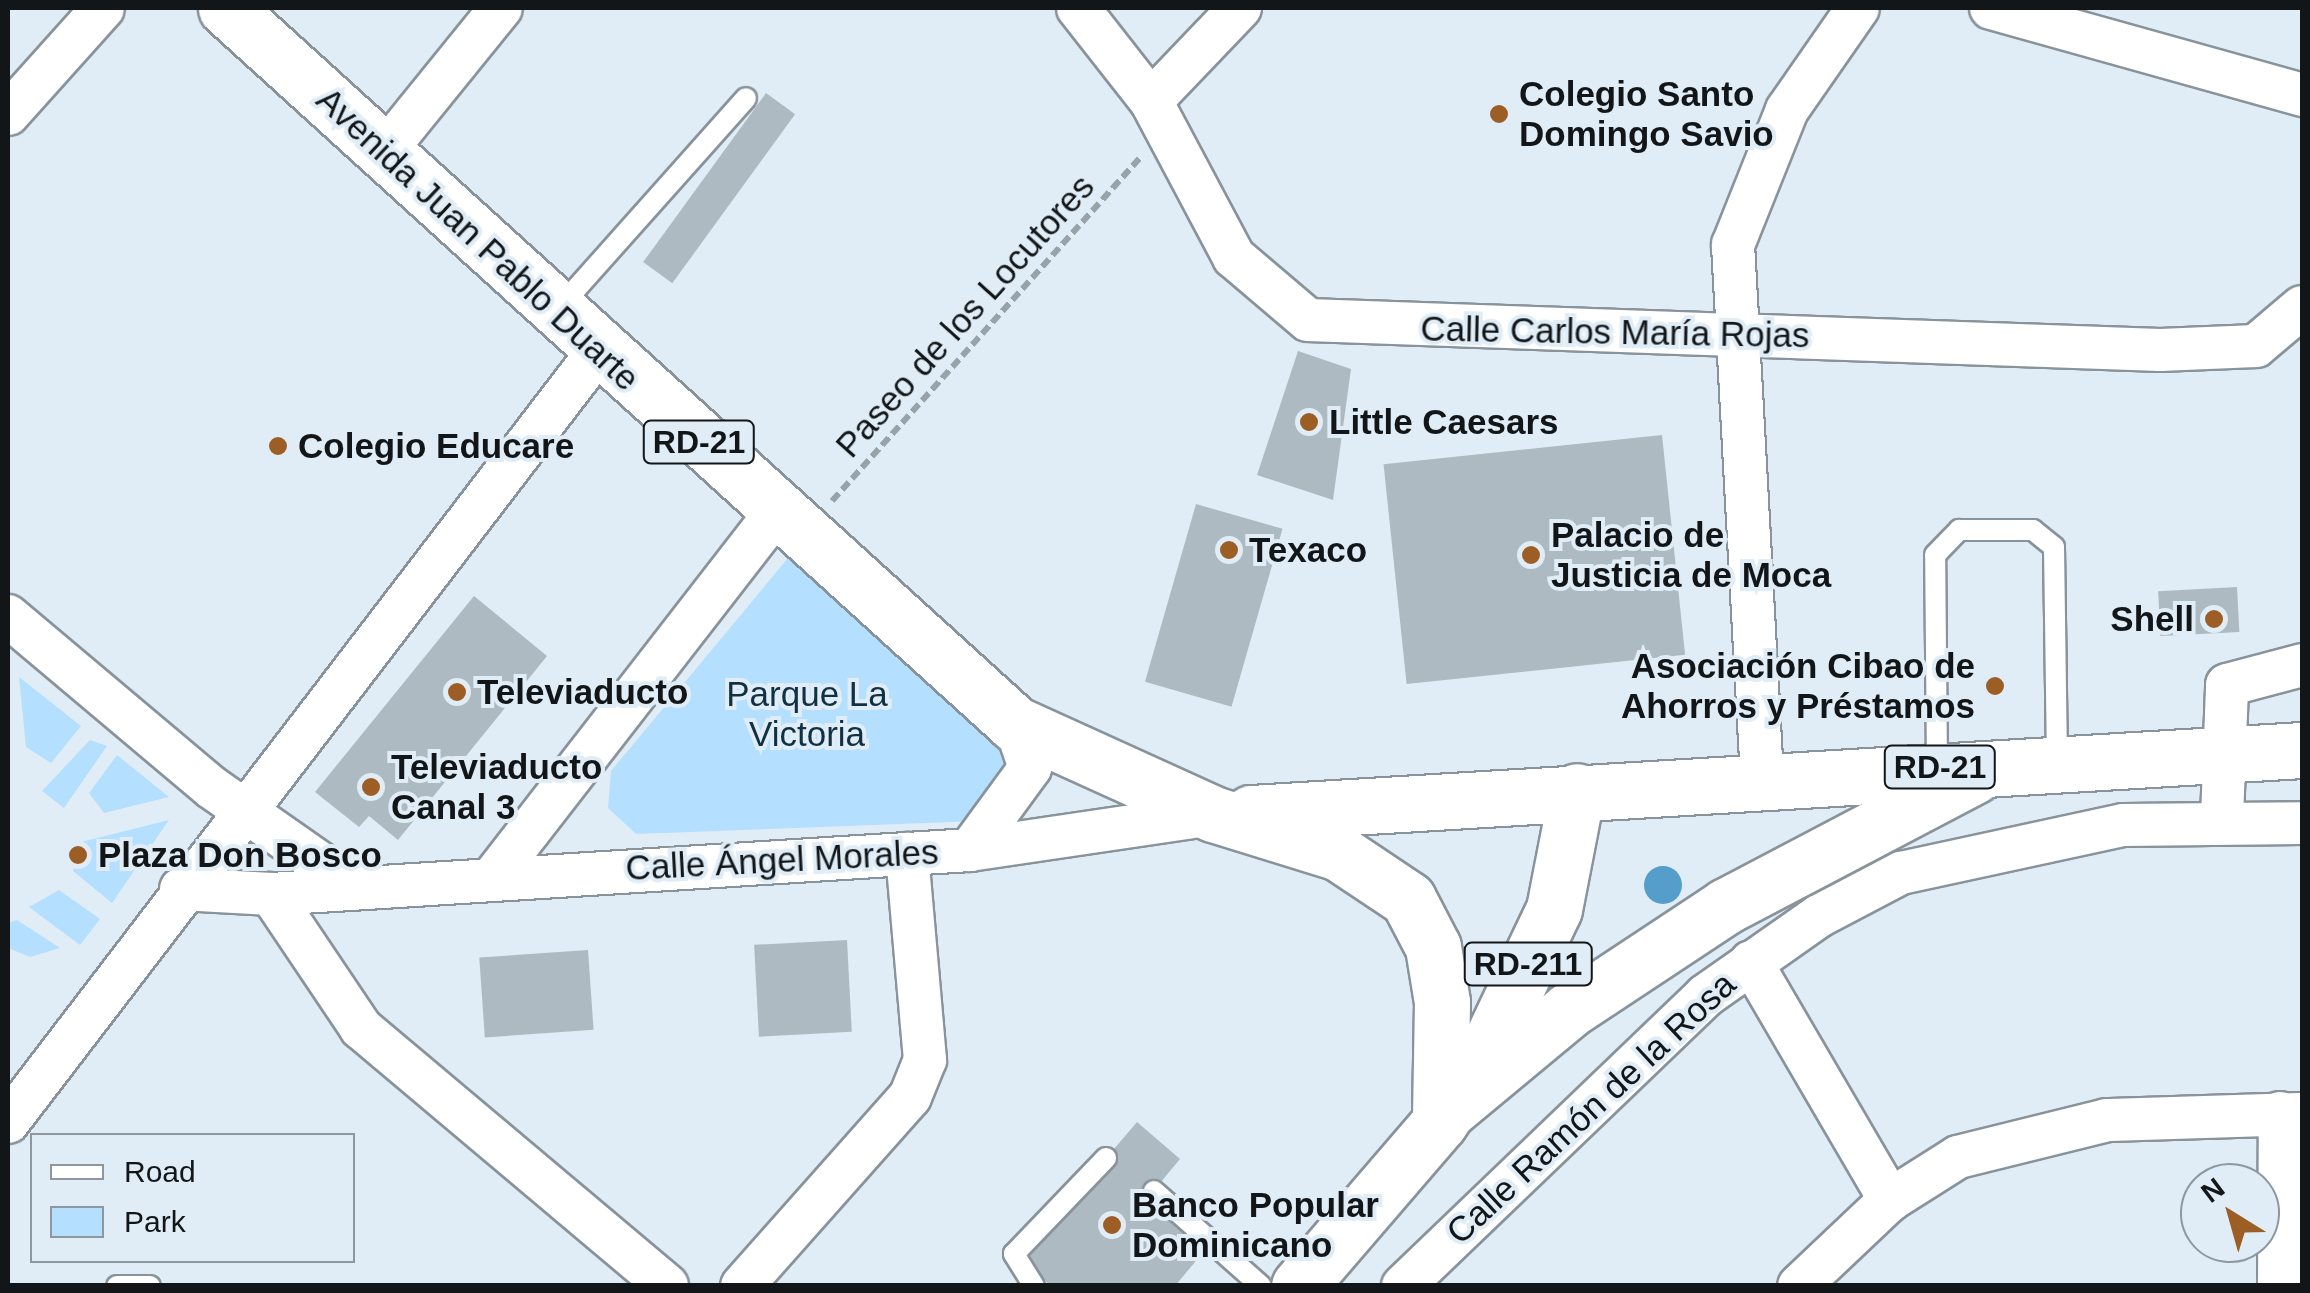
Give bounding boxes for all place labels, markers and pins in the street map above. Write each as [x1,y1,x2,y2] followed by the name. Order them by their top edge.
[1519,73,1774,155] place label: Colegio Santo Domingo Savio
[1488,103,1510,125] marker: Colegio Santo Domingo Savio
[1329,401,1559,443] place label: Little Caesars
[1298,411,1320,433] marker: Little Caesars
[298,425,574,467] place label: Colegio Educare
[267,435,289,457] marker: Colegio Educare
[1551,514,1831,596] place label: Palacio de Justicia de Moca
[1249,529,1367,571] place label: Texaco
[1218,539,1240,561] marker: Texaco
[1520,544,1542,566] marker: Palacio de Justicia de Moca
[2110,598,2194,640] place label: Shell
[2203,608,2225,630] marker: Shell
[1621,645,1975,727] place label: Asociación Cibao de Ahorros y Préstamos
[477,671,688,713] place label: Televiaducto
[1984,675,2006,697] marker: Asociación Cibao de Ahorros y Préstamos
[446,681,468,703] marker: Televiaducto
[391,746,602,828] place label: Televiaducto Canal 3
[360,776,382,798] marker: Televiaducto Canal 3
[98,834,382,876] place label: Plaza Don Bosco
[67,844,89,866] marker: Plaza Don Bosco
[1132,1184,1379,1266] place label: Banco Popular Dominicano
[1101,1214,1123,1236] marker: Banco Popular Dominicano

